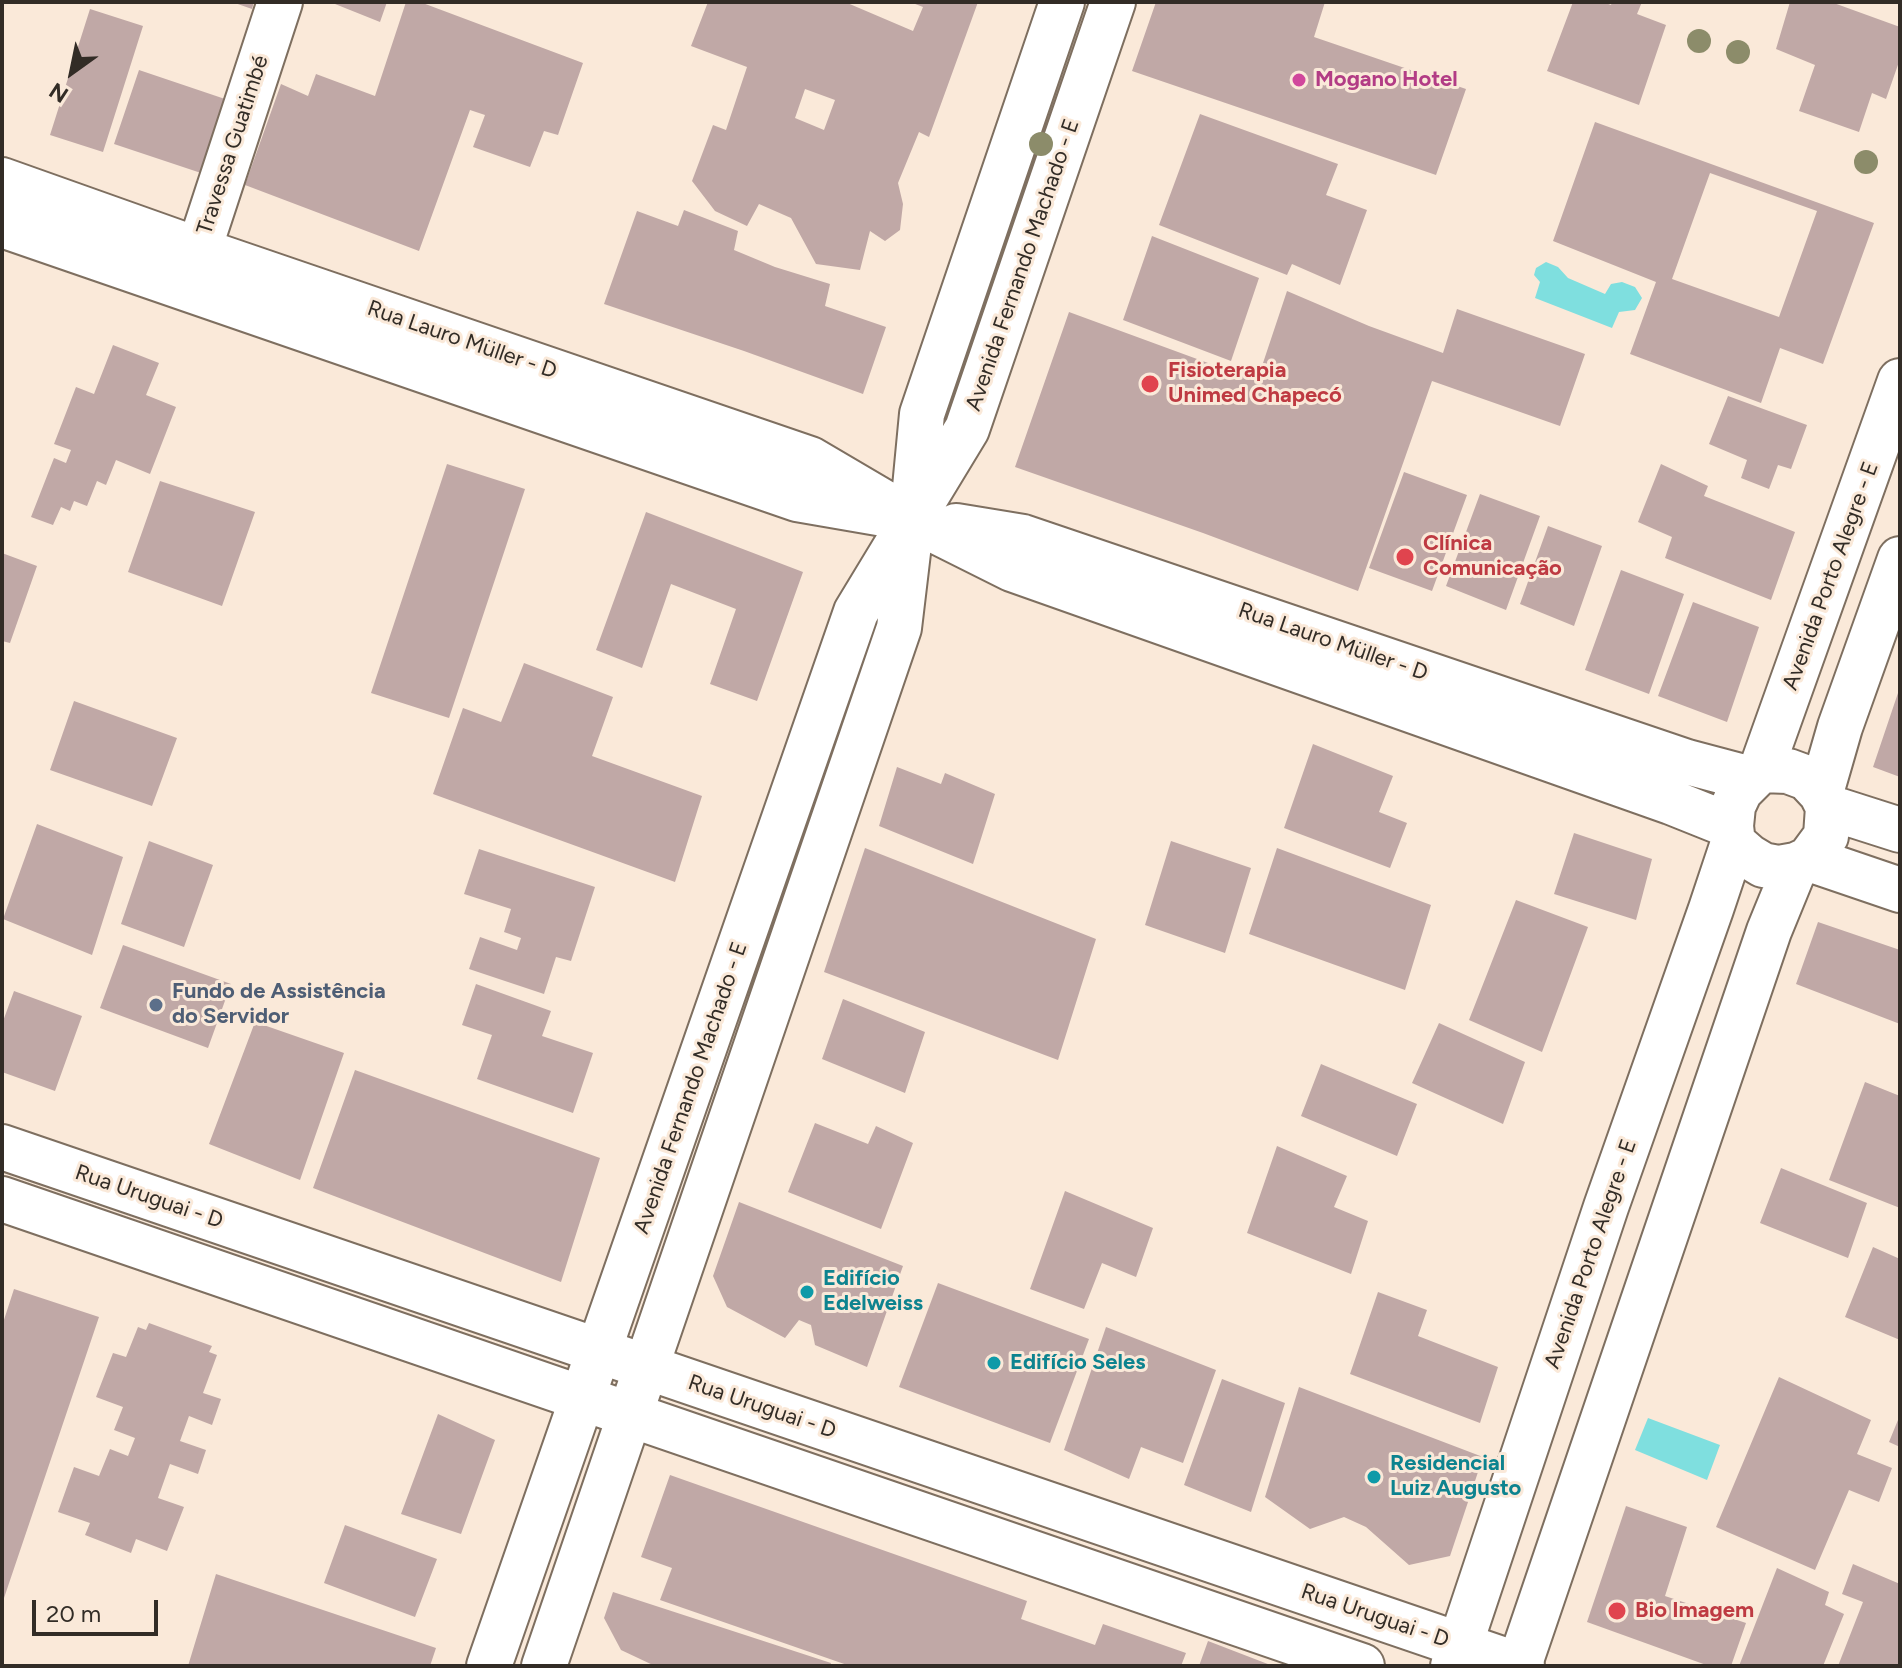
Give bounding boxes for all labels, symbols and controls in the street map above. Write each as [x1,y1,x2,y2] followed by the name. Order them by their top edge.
[32,32,112,112] north arrow
[192,52,274,238] street label: Travessa Guatimbé
[1315,67,1458,93] place label: Mogano Hotel
[1290,71,1308,89] marker: Mogano Hotel
[44,77,73,109] text: N
[961,116,1085,414] street label: Avenida Fernando Machado - E
[364,295,560,385] street label: Rua Lauro Müller - D
[1168,358,1342,410] place label: Fisioterapia Unimed Chapecó
[1139,373,1161,395] marker: Fisioterapia Unimed Chapecó
[1777,458,1885,694] street label: Avenida Porto Alegre - E
[1423,531,1562,582] place label: Clínica Comunicação
[1394,546,1416,568] marker: Clínica Comunicação
[1235,597,1431,687] street label: Rua Lauro Müller - D
[629,939,753,1237] street label: Avenida Fernando Machado - E
[172,979,386,1030] place label: Fundo de Assistência do Servidor
[147,996,165,1014] marker: Fundo de Assistência do Servidor
[1539,1136,1643,1372] street label: Avenida Porto Alegre - E
[72,1159,226,1235] street label: Rua Uruguai - D
[823,1266,923,1318] place label: Edifício Edelweiss
[798,1283,816,1301] marker: Edifício Edelweiss
[1010,1350,1145,1376] place label: Edifício Seles
[985,1354,1003,1372] marker: Edifício Seles
[685,1369,839,1445] street label: Rua Uruguai - D
[1390,1451,1521,1502] place label: Residencial Luiz Augusto
[1365,1468,1383,1486] marker: Residencial Luiz Augusto
[1298,1578,1452,1654] street label: Rua Uruguai - D
[36,1584,162,1634] scale bar
[1635,1598,1754,1624] place label: Bio Imagem
[46,1599,101,1628] text: 20 m
[1606,1600,1628,1622] marker: Bio Imagem

